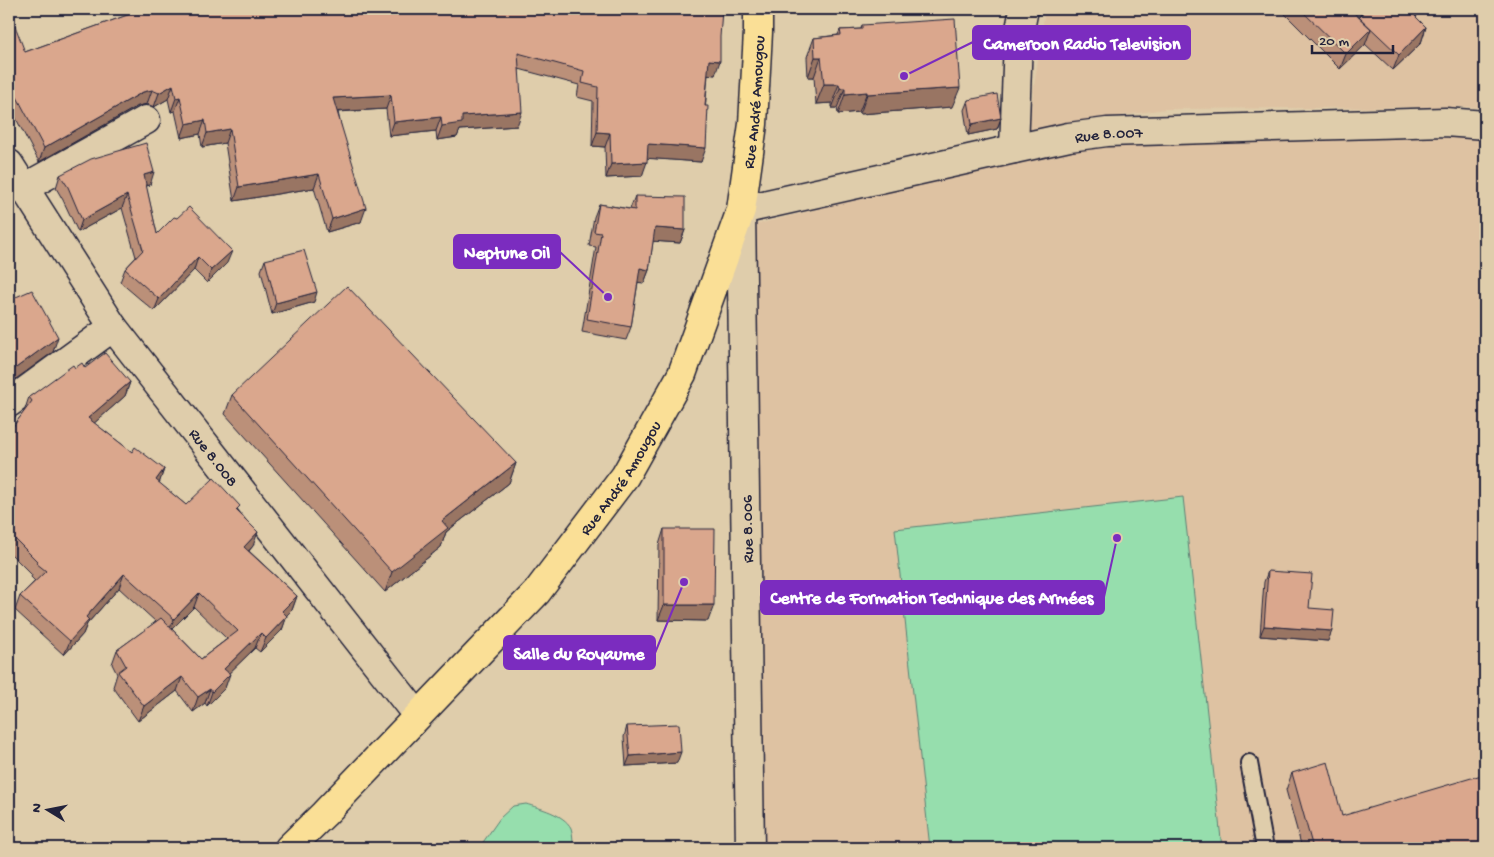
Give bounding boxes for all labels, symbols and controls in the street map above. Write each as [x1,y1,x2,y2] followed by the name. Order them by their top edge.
[1312,22,1393,54] scale bar
[973,26,1190,59] callout: Cameroon Radio Television
[1319,33,1349,51] text: 20 m
[741,35,771,170] street label: Rue André Amougou
[983,35,1181,56] text: Cameroon Radio Television
[1074,125,1144,149] street label: Rue 8.007
[454,235,560,268] callout: Neptune Oil
[464,244,550,265] text: Neptune Oil
[577,418,667,540] street label: Rue André Amougou
[183,426,241,492] street label: Rue 8.008
[739,494,760,563] street label: Rue 8.006
[761,581,1104,614] callout: Centre de Formation Technique des Armées
[769,589,1095,610] text: Centre de Formation Technique des Armées
[504,636,655,669] callout: Salle du Royaume
[513,645,645,666] text: Salle du Royaume
[22,784,72,834] north arrow
[28,802,47,814] text: N

